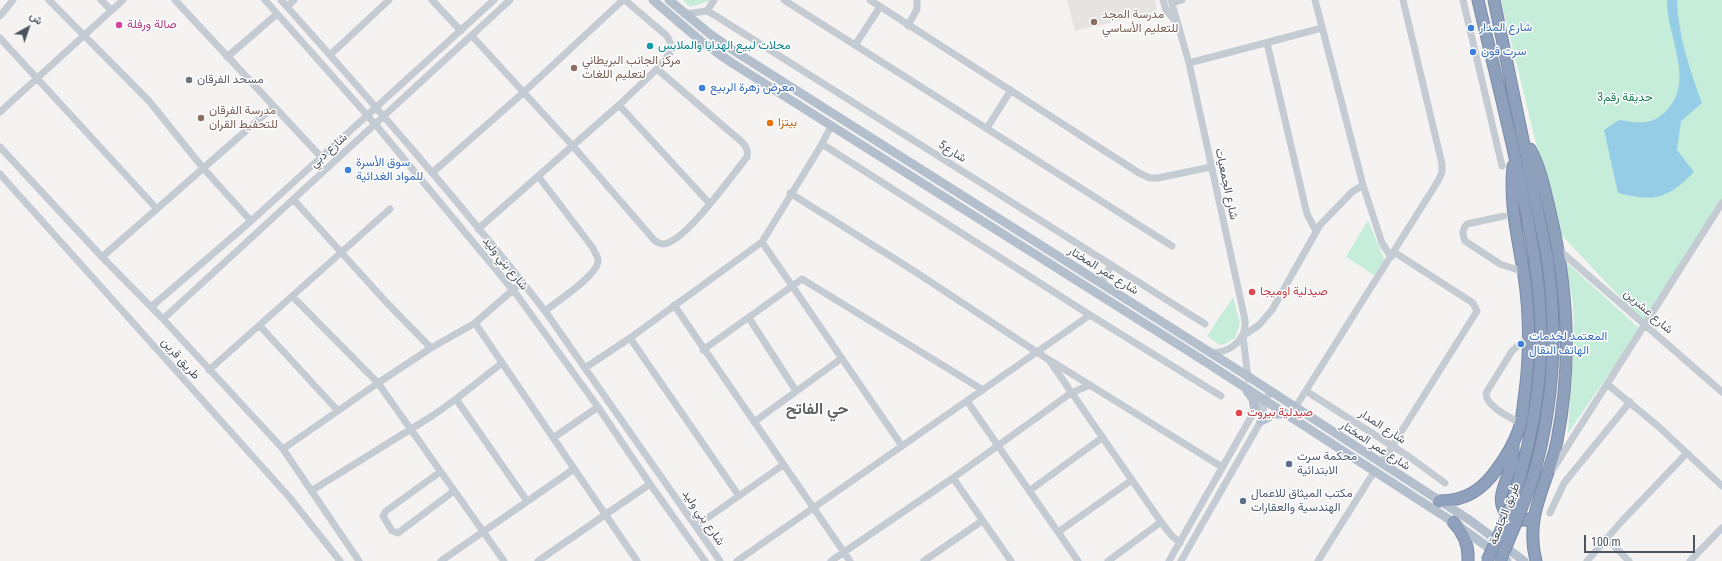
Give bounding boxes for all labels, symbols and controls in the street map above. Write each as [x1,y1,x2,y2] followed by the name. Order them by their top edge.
[8,8,48,48] north arrow
[1102,8,1178,36] place label: مدرسة المجد للتعليم الأساسي
[27,9,45,28] text: ش
[1089,17,1099,27] marker: مدرسة المجد للتعليم الأساسي
[127,18,177,32] place label: صالة ورفلة
[114,20,124,30] marker: صالة ورفلة
[1479,21,1532,35] place label: شارع المدار
[1466,23,1476,33] marker: شارع المدار
[658,39,791,53] place label: محلات لبيع الهدايا والملابس
[645,41,655,51] marker: محلات لبيع الهدايا والملابس
[1481,45,1526,59] place label: سرت فون
[1468,47,1478,57] marker: سرت فون
[582,54,681,82] place label: مركز الجانب البريطاني لتعليم اللغات
[569,63,579,73] marker: مركز الجانب البريطاني لتعليم اللغات
[197,73,264,87] place label: مسحد الفرقان
[184,75,194,85] marker: مسحد الفرقان
[710,81,795,95] place label: معرض زهرة الربيع
[697,83,707,93] marker: معرض زهرة الربيع
[1597,91,1653,105] park label: حديقة رقم3
[209,104,278,132] place label: مدرسة الفرقان للتحفيط القران
[196,113,206,123] marker: مدرسة الفرقان للتحفيط القران
[778,116,797,130] place label: بيتزا
[765,118,775,128] marker: بيتزا
[307,131,351,171] street label: شارع دبي
[935,138,969,166] street label: شارع5
[1211,147,1241,221] street label: شارع الجمعيات
[356,156,423,184] place label: سوق الأسرة للمواد الغدائية
[343,165,353,175] marker: سوق الأسرة للمواد الغدائية
[479,234,531,294] street label: شارع بني وليد
[1065,244,1141,298] street label: شارع عمر المختار
[1260,285,1328,299] place label: صيدلية اوميجا
[1247,287,1257,297] marker: صيدلية اوميجا
[1620,287,1676,337] street label: شارع عشرين
[1529,330,1607,358] place label: المعتمد لخدمات الهاتف النقال
[158,335,202,383] street label: طريق قرين
[1516,339,1526,349] marker: المعتمد لخدمات الهاتف النقال
[786,400,848,420] district label: حي الفاتح
[1247,406,1313,420] place label: صيدلية بيروت
[1356,406,1408,448] street label: شارع المدار
[1234,408,1244,418] marker: صيدلية بيروت
[1337,418,1413,474] street label: شارع عمر المختار
[1297,450,1357,478] place label: محكمة سرت الابتدائية
[1284,459,1294,469] marker: محكمة سرت الابتدائية
[1487,481,1523,547] street label: طريق الجامعة
[679,487,727,549] street label: شارع بني وليد
[1251,487,1353,515] place label: مكتب الميثاق للاعمال الهندسية والعقارات
[1238,496,1248,506] marker: مكتب الميثاق للاعمال الهندسية والعقارات
[1586,527,1697,553] scale bar
[1591,535,1621,549] text: 100 m

